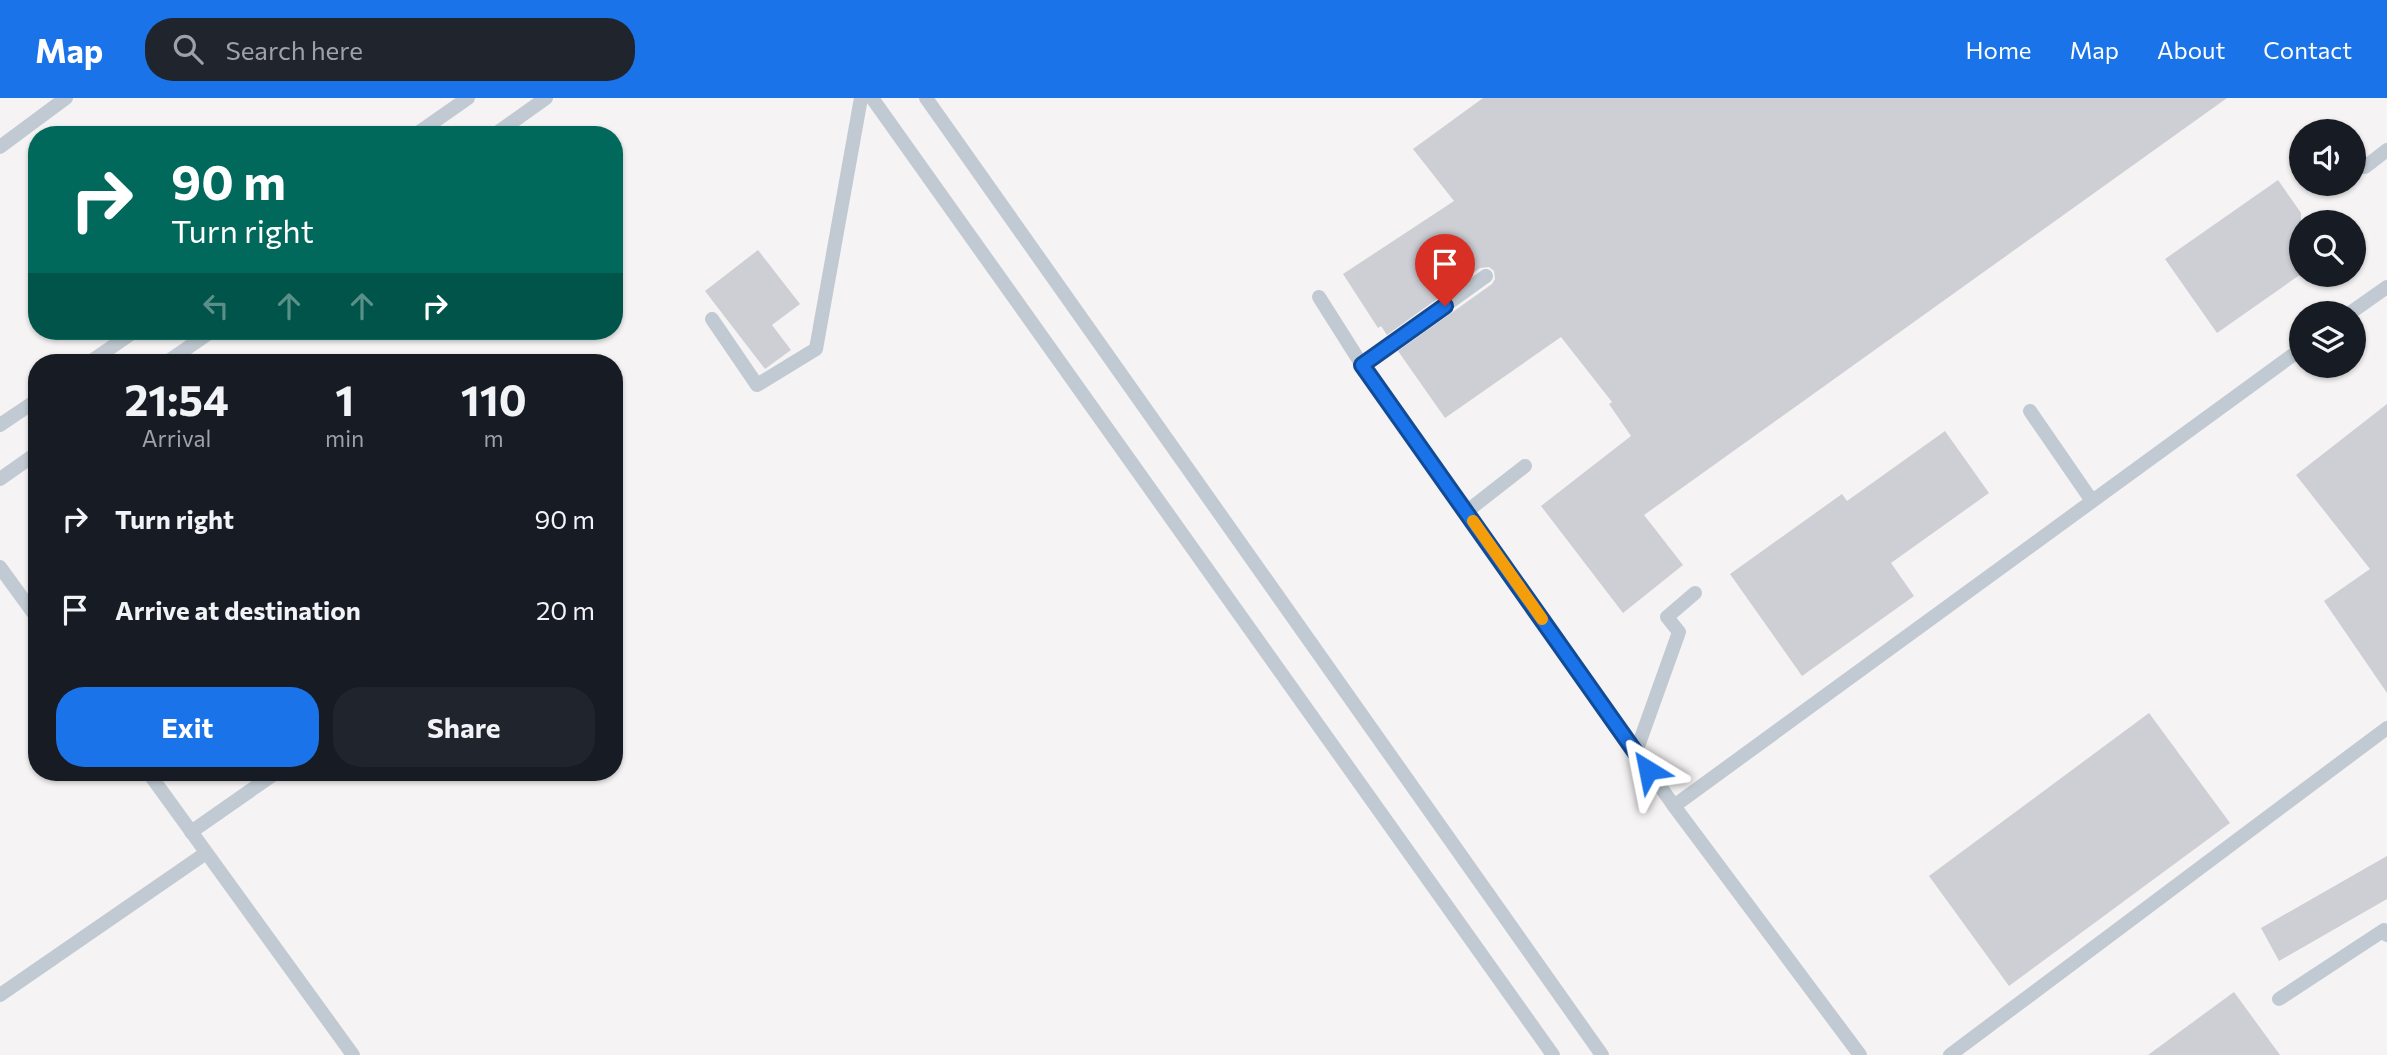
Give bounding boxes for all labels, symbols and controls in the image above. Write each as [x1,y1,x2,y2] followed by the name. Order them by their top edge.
[145,18,635,81] search box
[35,29,103,70] text: Map
[169,30,207,68] icon: search
[225,34,363,65] text: Search here
[1966,35,2032,64] text: Home
[2070,35,2119,64] text: Map
[2157,35,2225,64] text: About
[2263,35,2352,64] text: Contact
[2289,119,2366,378] map controls
[2289,119,2366,196] button: sound
[171,150,286,210] text: 90 m
[56,154,147,245] icon: right
[171,210,314,250] text: Turn right
[2289,210,2366,287] button: search
[1415,234,1475,306] pin
[1426,245,1464,283] icon: arrive
[197,287,235,325] icon: left
[270,287,308,325] icon: ahead
[343,287,381,325] icon: ahead
[416,287,454,325] icon: right
[2289,301,2366,378] button: layers
[124,373,229,425] text: 21:54
[335,373,354,425] text: 1
[461,373,527,425] text: 110
[142,424,211,452] text: Arrival
[325,424,364,452] text: min
[484,424,504,452] text: m
[56,500,94,538] icon: right
[115,503,234,534] text: Turn right
[535,503,595,534] text: 90 m
[56,591,94,629] icon: arrive
[115,594,361,625] text: Arrive at destination
[536,594,595,625] text: 20 m
[56,687,319,767] button: Exit
[333,687,595,767] button: Share
[1611,733,1685,807] position arrow

